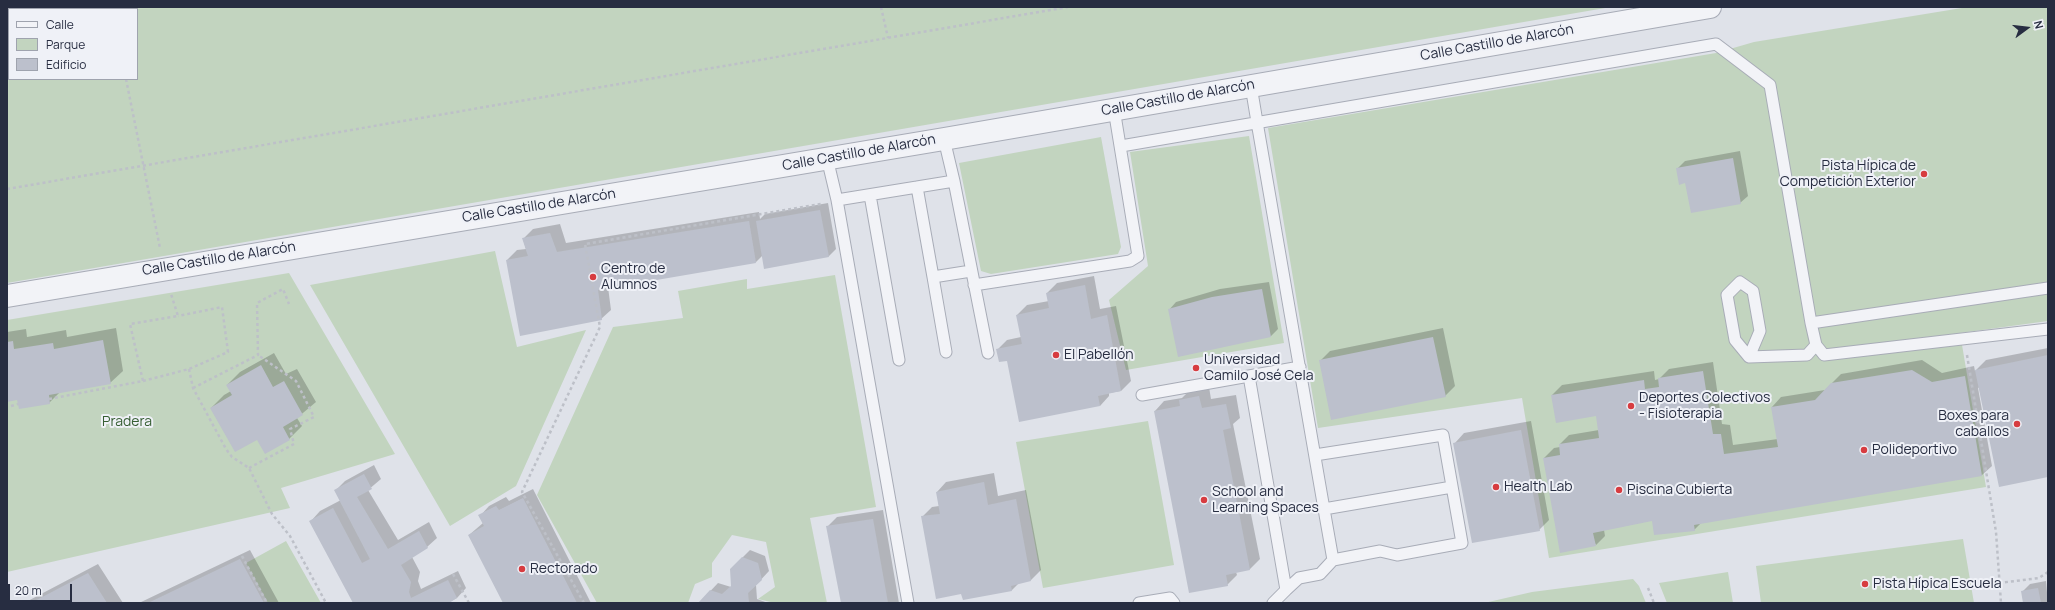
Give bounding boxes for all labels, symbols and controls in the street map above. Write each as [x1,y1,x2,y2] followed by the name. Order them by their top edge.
[8,8,138,80] legend
[2007,8,2047,48] north arrow
[46,16,74,33] text: Calle
[2031,19,2047,31] text: N
[1419,21,1575,65] street label: Calle Castillo de Alarcón
[46,36,85,53] text: Parque
[46,56,86,73] text: Edificio
[1100,76,1256,120] street label: Calle Castillo de Alarcón
[781,131,937,175] street label: Calle Castillo de Alarcón
[1780,158,1916,190] place label: Pista Hípica de Competición Exterior
[1919,169,1929,179] marker: Pista Hípica de Competición Exterior
[461,186,617,226] street label: Calle Castillo de Alarcón
[141,239,297,279] street label: Calle Castillo de Alarcón
[601,261,665,294] place label: Centro de Alumnos
[588,272,598,282] marker: Centro de Alumnos
[1064,347,1134,363] place label: El Pabellón
[1051,350,1061,360] marker: El Pabellón
[1204,352,1314,384] place label: Universidad Camilo José Cela
[1191,363,1201,373] marker: Universidad Camilo José Cela
[1639,390,1770,422] place label: Deportes Colectivos - Fisioterapia
[1626,401,1636,411] marker: Deportes Colectivos - Fisioterapia
[1938,408,2009,440] place label: Boxes para caballos
[102,414,152,430] park label: Pradera
[2012,419,2022,429] marker: Boxes para caballos
[1872,442,1957,458] place label: Polideportivo
[1859,445,1869,455] marker: Polideportivo
[1504,479,1573,495] place label: Health Lab
[1491,482,1501,492] marker: Health Lab
[1627,482,1732,498] place label: Piscina Cubierta
[1212,484,1319,516] place label: School and Learning Spaces
[1614,485,1624,495] marker: Piscina Cubierta
[1199,495,1209,505] marker: School and Learning Spaces
[530,561,597,577] place label: Rectorado
[517,564,527,574] marker: Rectorado
[10,576,74,602] scale bar
[1873,576,2002,592] place label: Pista Hípica Escuela
[1860,579,1870,589] marker: Pista Hípica Escuela
[15,582,42,599] text: 20 m

